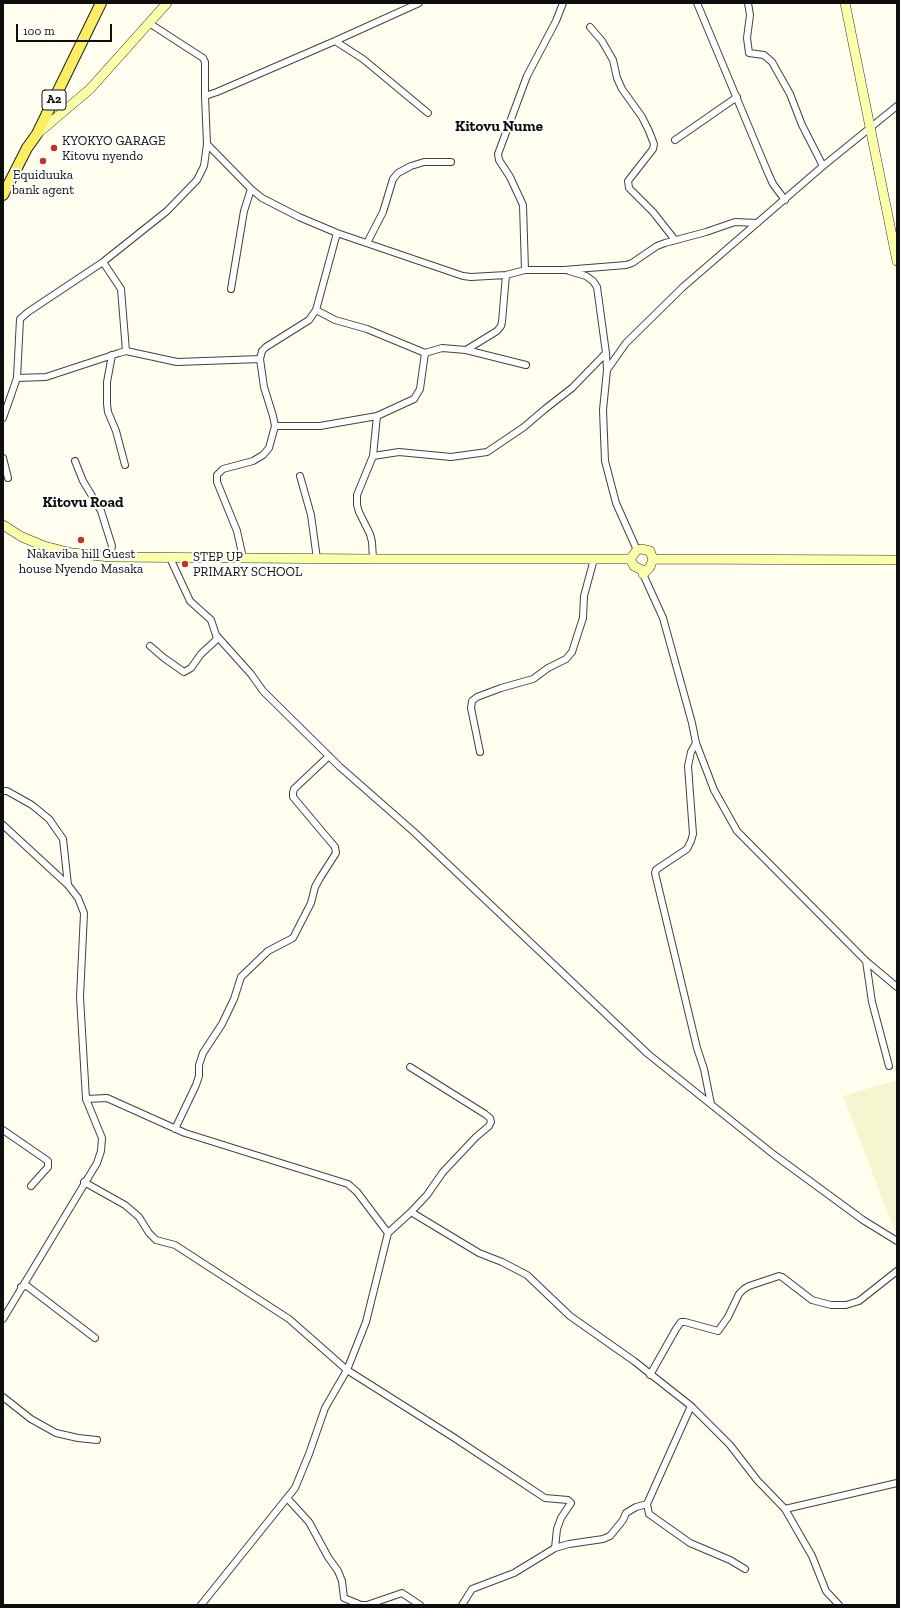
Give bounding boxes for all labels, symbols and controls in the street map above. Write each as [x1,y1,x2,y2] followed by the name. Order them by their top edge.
[18,16,114,42] scale bar
[23,24,55,38] text: 100 m
[42,90,66,110] road number: A2
[455,118,543,136] district label: Kitovu Nume
[62,133,165,164] place label: KYOKYO GARAGE Kitovu nyendo
[49,143,59,153] marker: KYOKYO GARAGE Kitovu nyendo
[38,156,48,166] marker: Equiduuka bank agent
[12,167,74,198] place label: Equiduuka bank agent
[42,494,124,512] district label: Kitovu Road
[76,535,86,545] marker: Nakaviba hill Guest house Nyendo Masaka
[19,546,143,577] place label: Nakaviba hill Guest house Nyendo Masaka
[193,549,302,580] place label: STEP UP PRIMARY SCHOOL
[180,559,190,569] marker: STEP UP PRIMARY SCHOOL

